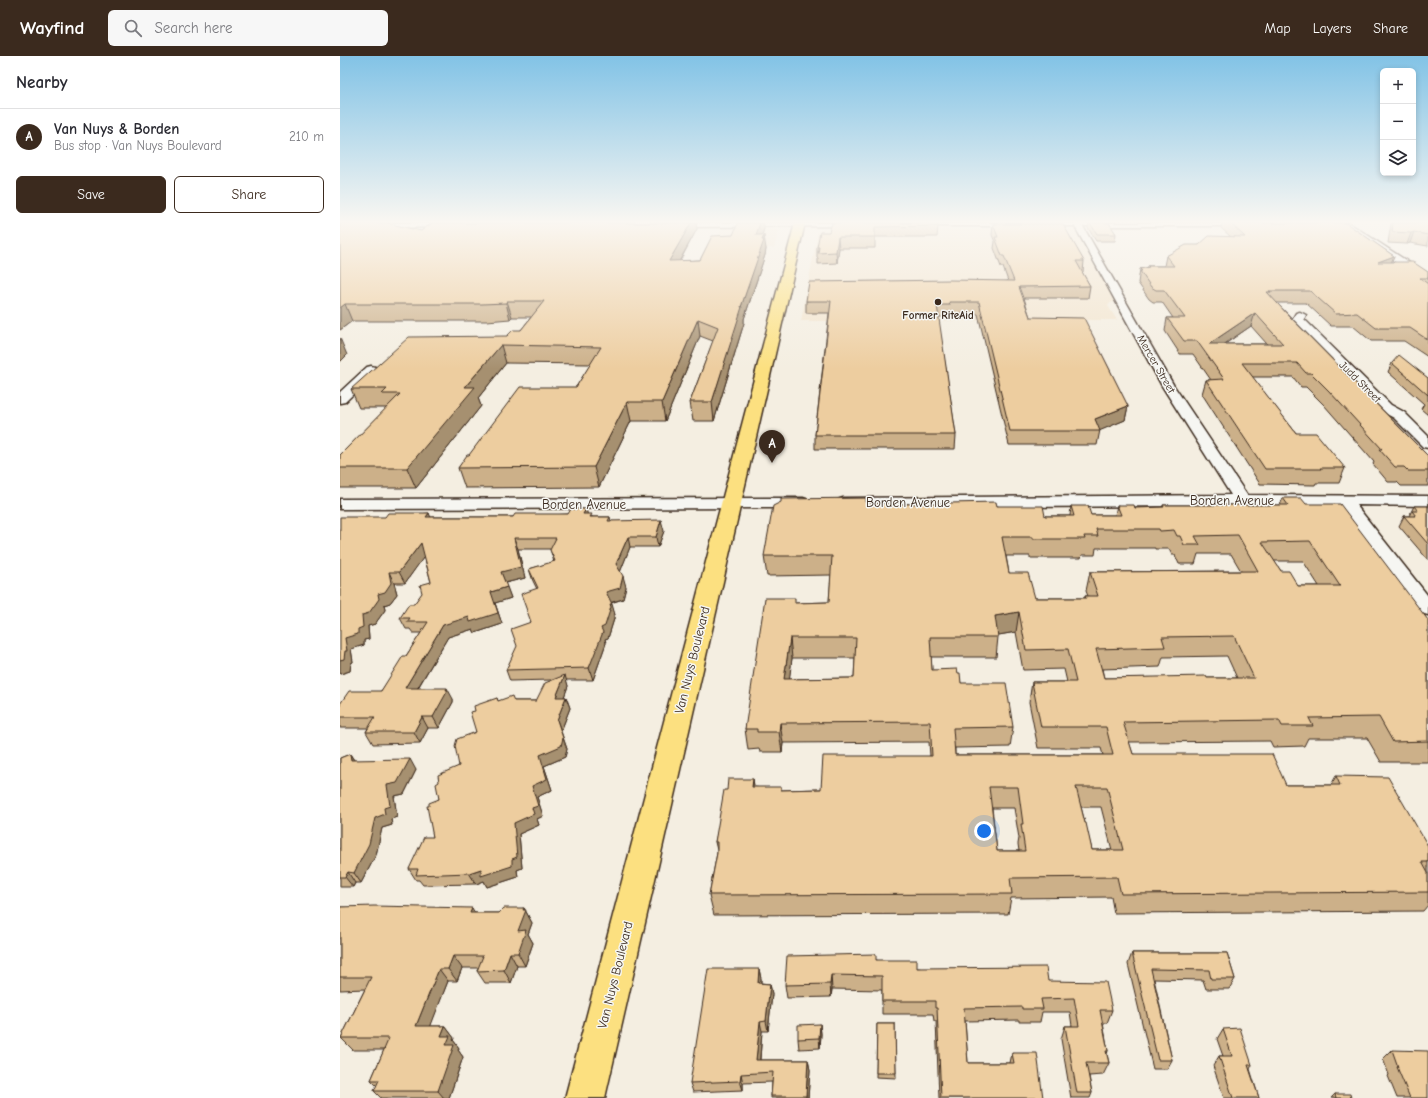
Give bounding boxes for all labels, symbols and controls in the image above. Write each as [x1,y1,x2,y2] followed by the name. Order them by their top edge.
[108,10,388,46] search box
[20,17,84,39] text: Wayfind
[122,17,144,39] icon: search
[154,19,233,37] text: Search here
[1264,20,1291,37] text: Map
[1313,20,1351,37] text: Layers
[1373,20,1408,37] text: Share
[1380,68,1416,176] map controls
[1380,68,1416,104] button: +
[16,73,67,92] text: Nearby
[1380,104,1416,140] button: −
[54,120,179,138] text: Van Nuys & Borden
[25,129,33,144] text: A
[289,129,324,144] text: 210 m
[54,138,222,153] text: Bus stop · Van Nuys Boulevard
[1380,140,1416,176] button: layers
[16,176,166,213] button: Save
[174,176,324,213] button: Share
[933,297,943,307] marker: Former RiteAid
[902,309,974,322] place label: Former RiteAid
[1134,333,1178,396] street label: Mercer Street
[1336,358,1384,406] street label: Judd Street
[759,430,785,463] pin: A
[1190,493,1275,508] street label: Borden Avenue
[866,495,951,510] street label: Borden Avenue
[542,497,627,512] street label: Borden Avenue
[671,605,713,715] street label: Van Nuys Boulevard
[974,821,994,841] your location
[594,920,636,1030] street label: Van Nuys Boulevard

